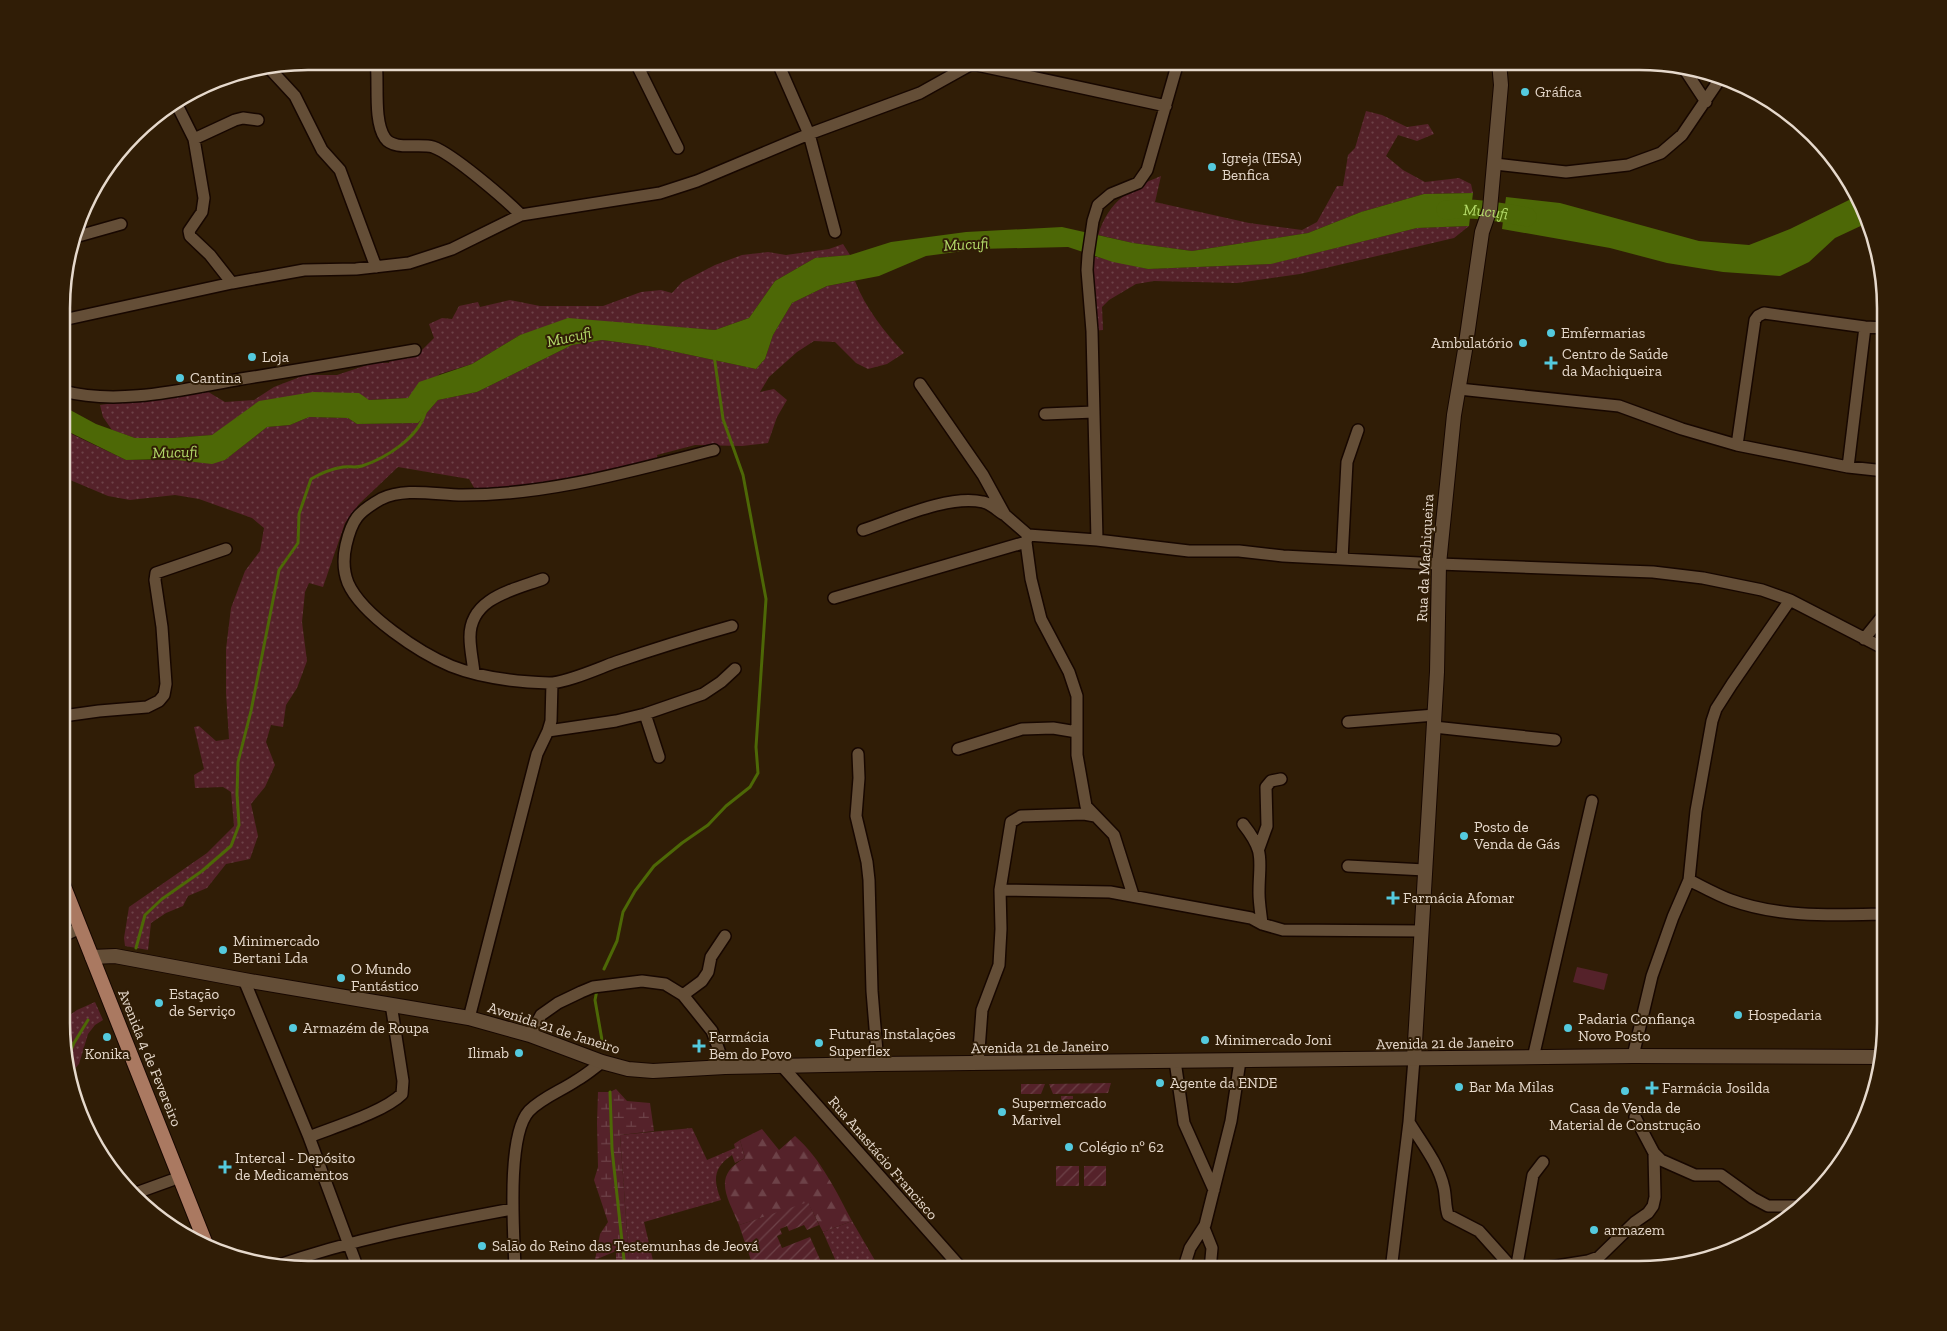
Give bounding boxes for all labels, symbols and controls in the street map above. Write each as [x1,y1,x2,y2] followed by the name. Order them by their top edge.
[1535,83,1582,101] place label: Gráfica
[1519,86,1531,98] marker: Gráfica
[1222,149,1302,184] place label: Igreja (IESA) Benfica
[1206,161,1218,173] marker: Igreja (IESA) Benfica
[1463,199,1510,223] water label: Mucufi
[943,233,989,255] water label: Mucufi
[545,323,593,351] water label: Mucufi
[1561,324,1645,342] place label: Emfermarias
[1545,327,1557,339] marker: Emfermarias
[1431,334,1513,352] place label: Ambulatório
[1517,337,1529,349] marker: Ambulatório
[1562,345,1668,380] place label: Centro de Saúde da Machiqueira
[262,348,289,366] place label: Loja
[246,351,258,363] marker: Loja
[1544,356,1558,370] marker: Centro de Saúde da Machiqueira
[190,369,241,387] place label: Cantina
[174,372,186,384] marker: Cantina
[152,442,198,462] water label: Mucufi
[1413,493,1437,623] street label: Rua da Machiqueira
[1473,818,1560,853] place label: Posto de Venda de Gás
[1458,830,1470,842] marker: Posto de Venda de Gás
[1403,889,1515,907] place label: Farmácia Afomar
[1387,892,1399,904] marker: Farmácia Afomar
[233,932,320,967] place label: Minimercado Bertani Lda
[217,944,229,956] marker: Minimercado Bertani Lda
[351,960,419,995] place label: O Mundo Fantástico
[335,972,347,984] marker: O Mundo Fantástico
[169,985,236,1020] place label: Estação de Serviço
[114,987,186,1129] street label: Avenida 4 de Fevereiro
[153,997,165,1009] marker: Estação de Serviço
[486,998,623,1058] street label: Avenida 21 de Janeiro
[1748,1006,1822,1024] place label: Hospedaria
[1732,1009,1744,1021] marker: Hospedaria
[1578,1010,1695,1045] place label: Padaria Confiança Novo Posto
[303,1019,429,1037] place label: Armazém de Roupa
[287,1022,299,1034] marker: Armazém de Roupa
[1562,1022,1574,1034] marker: Padaria Confiança Novo Posto
[829,1025,956,1060] place label: Futuras Instalações Superflex
[709,1028,792,1063] place label: Farmácia Bem do Povo
[101,1031,113,1043] marker: Konika
[1215,1031,1332,1049] place label: Minimercado Joni
[1376,1033,1514,1053] street label: Avenida 21 de Janeiro
[1199,1034,1211,1046] marker: Minimercado Joni
[813,1037,825,1049] marker: Futuras Instalações Superflex
[971,1037,1109,1057] street label: Avenida 21 de Janeiro
[693,1040,705,1052] marker: Farmácia Bem do Povo
[468,1044,509,1062] place label: Ilimab
[85,1045,129,1063] place label: Konika
[513,1047,525,1059] marker: Ilimab
[1170,1074,1278,1092] place label: Agente da ENDE
[1154,1077,1166,1089] marker: Agente da ENDE
[1469,1078,1554,1096] place label: Bar Ma Milas
[1662,1079,1770,1097] place label: Farmácia Josilda
[1453,1081,1465,1093] marker: Bar Ma Milas
[1646,1082,1658,1094] marker: Farmácia Josilda
[1619,1085,1631,1097] marker: Casa de Venda de Material de Construção
[824,1093,942,1224] street label: Rua Anastácio Francisco
[1012,1094,1107,1129] place label: Supermercado Marivel
[1549,1099,1701,1134] place label: Casa de Venda de Material de Construção
[996,1106,1008,1118] marker: Supermercado Marivel
[1079,1138,1164,1156] place label: Colégio nº 62
[1063,1141,1075,1153] marker: Colégio nº 62
[235,1149,355,1184] place label: Intercal - Depósito de Medicamentos
[219,1161,231,1173] marker: Intercal - Depósito de Medicamentos
[1604,1221,1665,1239] place label: armazem
[1588,1224,1600,1236] marker: armazem
[492,1237,759,1255] place label: Salão do Reino das Testemunhas de Jeová
[476,1240,488,1252] marker: Salão do Reino das Testemunhas de Jeová

